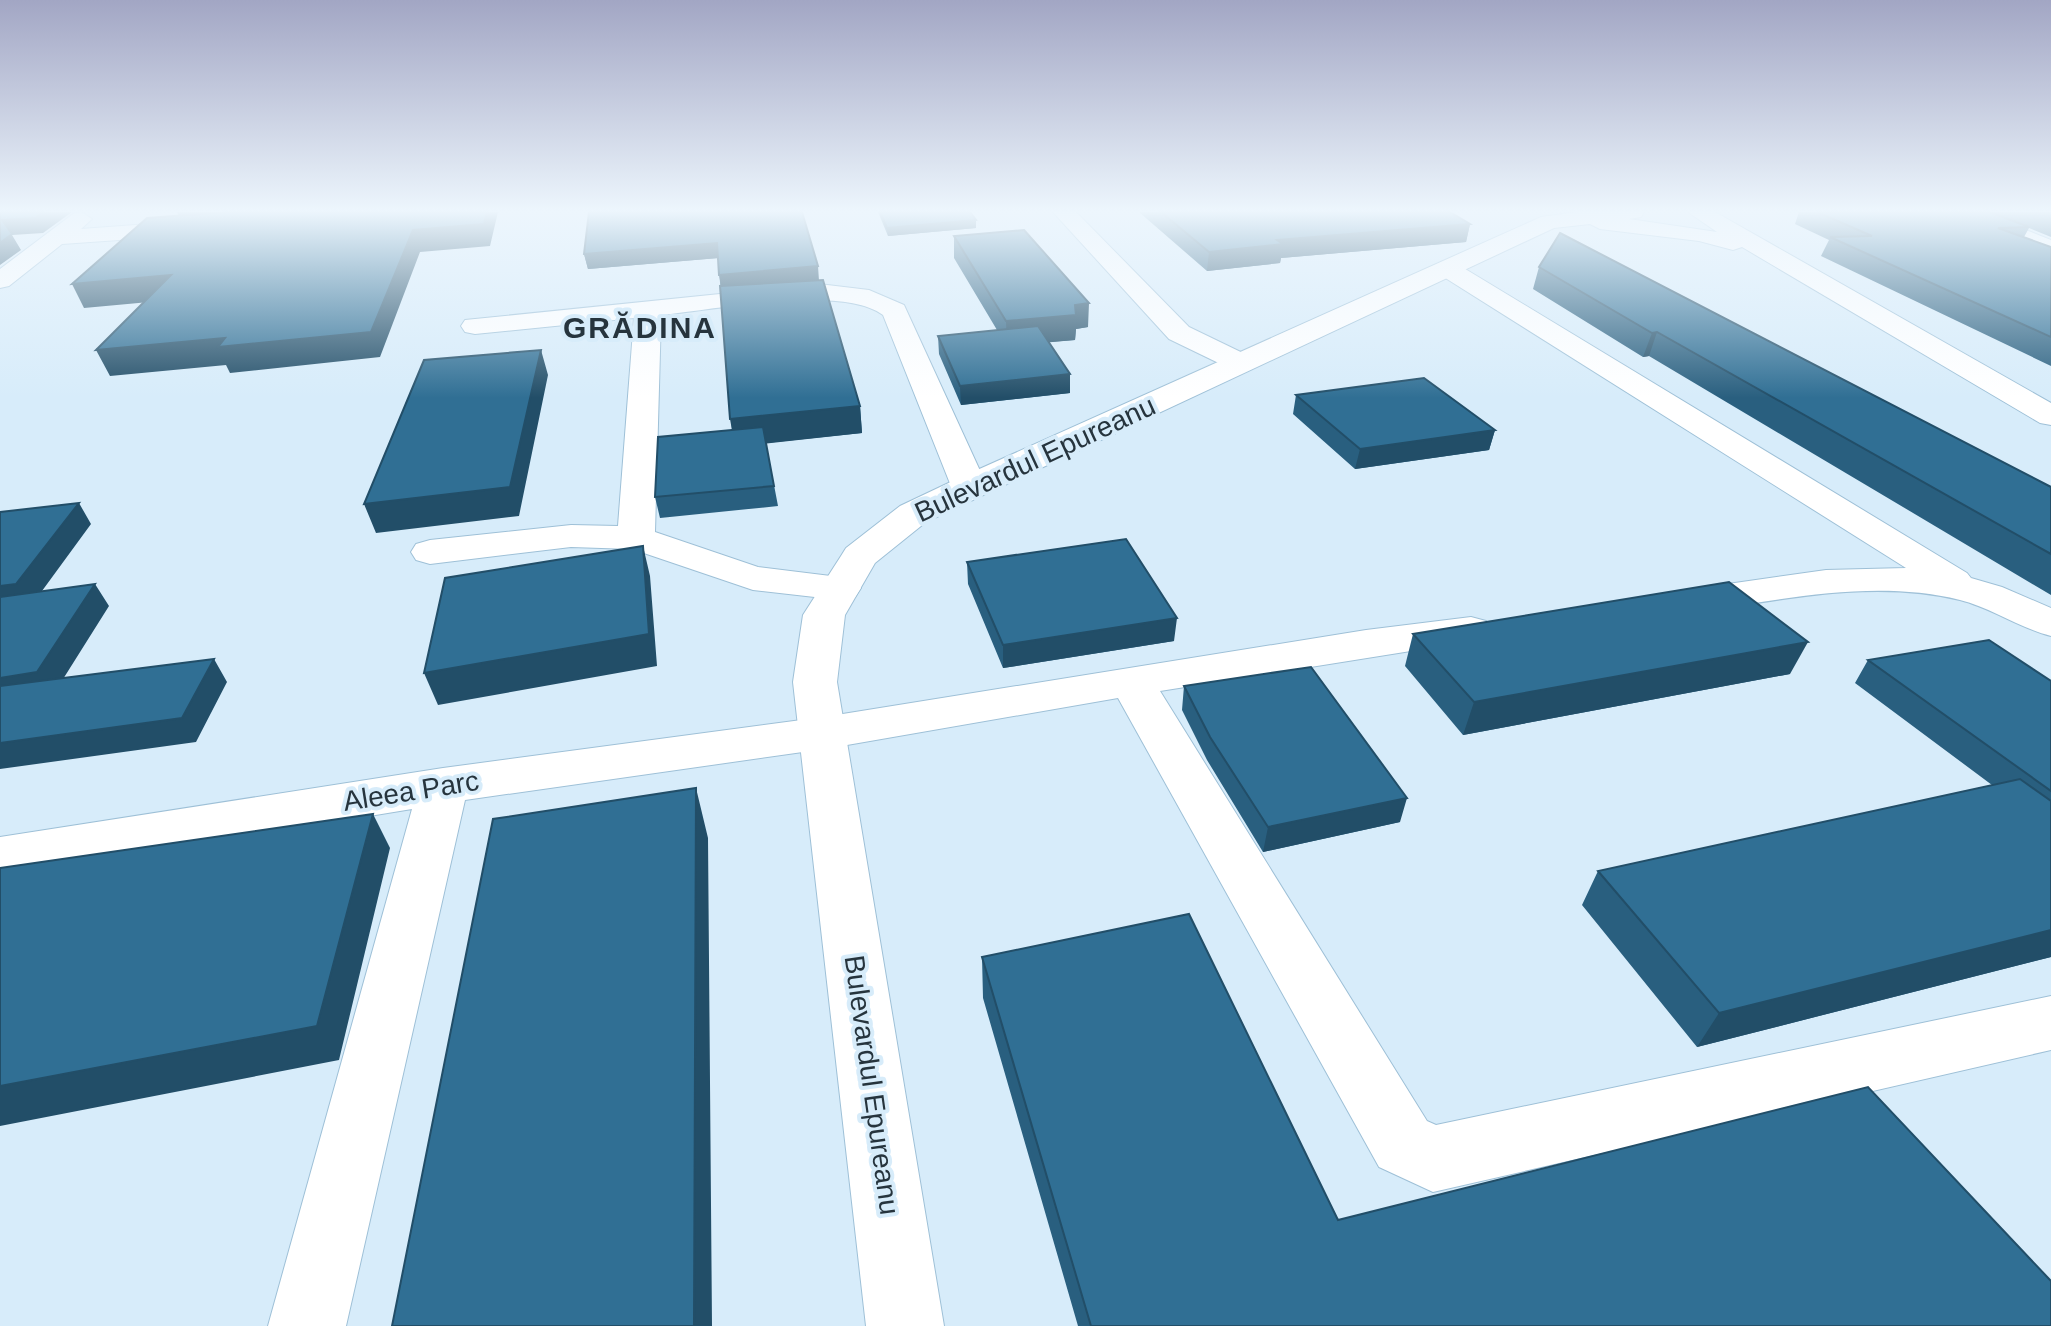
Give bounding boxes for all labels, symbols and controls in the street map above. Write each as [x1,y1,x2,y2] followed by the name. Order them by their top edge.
[563,311,717,344] district label: GRĂDINA
[910,390,1160,528] street label: Bulevardul Epureanu
[341,765,481,817] street label: Aleea Parc
[838,953,906,1217] street label: Bulevardul Epureanu

